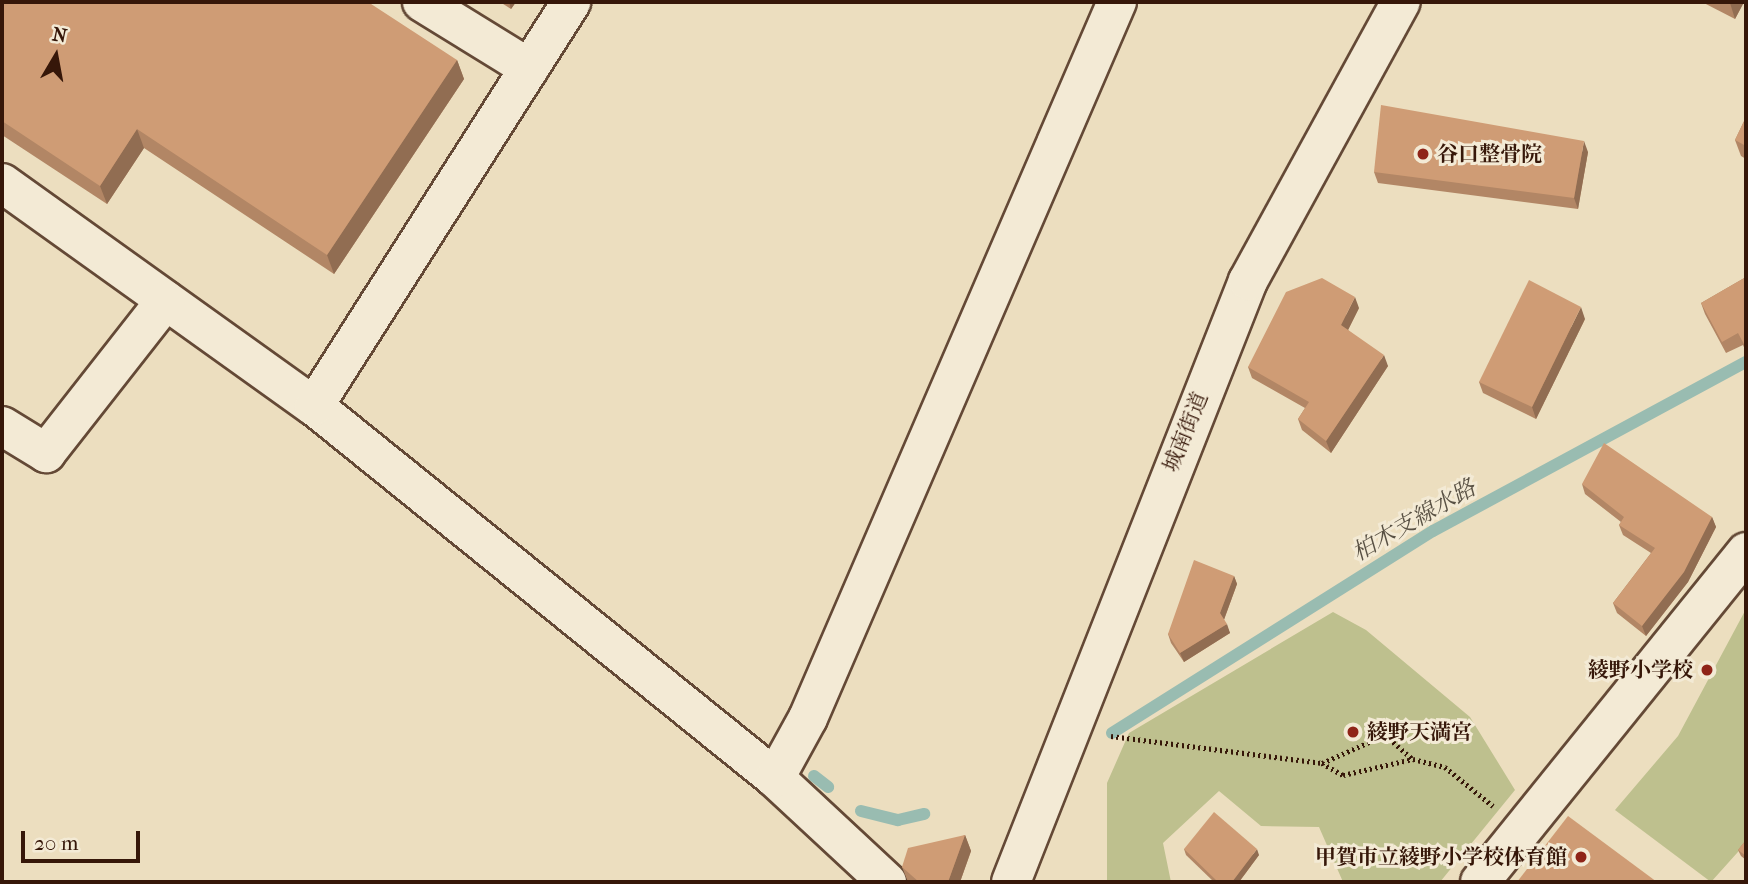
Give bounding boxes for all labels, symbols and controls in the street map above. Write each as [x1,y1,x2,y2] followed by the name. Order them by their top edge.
[21,21,91,91] north arrow
[51,23,69,47] text: N
[1437,141,1542,167] place label: 谷口整骨院
[1415,146,1431,162] marker: 谷口整骨院
[1158,388,1212,476] street label: 城南街道
[1347,475,1481,567] water label: 柏木支線水路
[1588,657,1693,683] place label: 綾野小学校
[1699,662,1715,678] marker: 綾野小学校
[1367,719,1472,745] place label: 綾野天満宮
[1345,724,1361,740] marker: 綾野天満宮
[24,818,144,862] scale bar
[34,831,78,855] text: 20 m
[1315,844,1567,870] place label: 甲賀市立綾野小学校体育館
[1573,849,1589,865] marker: 甲賀市立綾野小学校体育館

